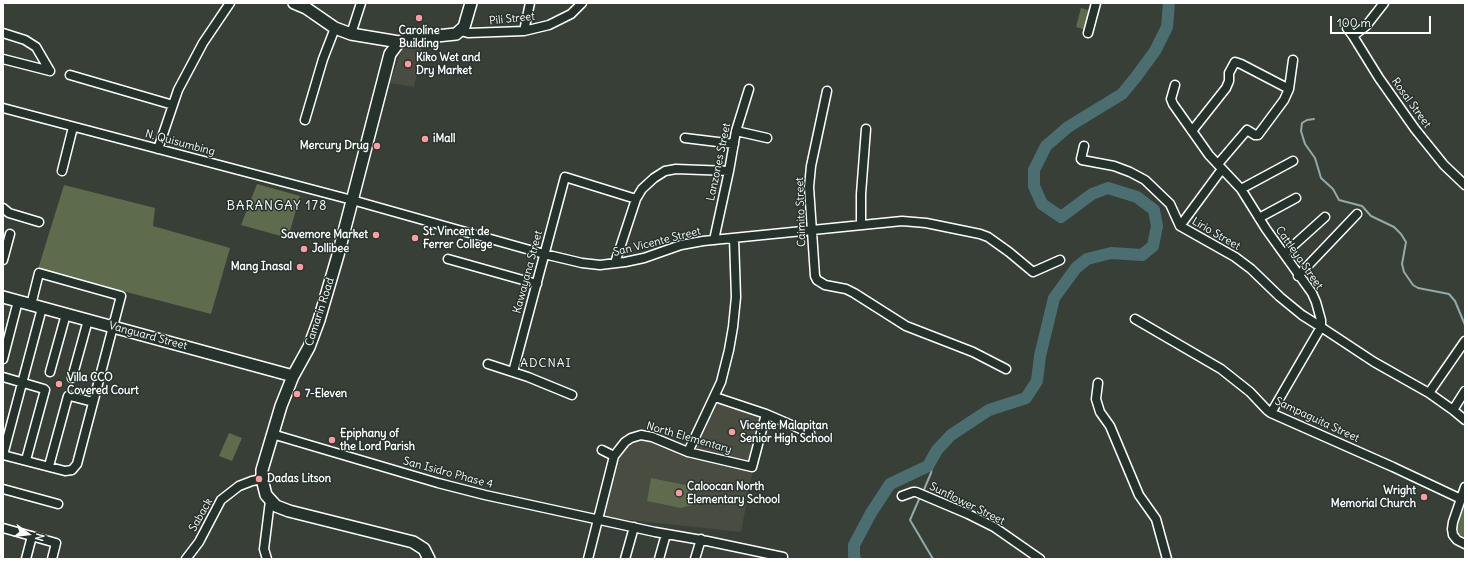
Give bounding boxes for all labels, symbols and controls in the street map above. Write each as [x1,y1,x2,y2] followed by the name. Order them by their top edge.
[1332,8,1433,34] scale bar
[488,10,536,28] street label: Pili Street
[414,13,424,23] marker: Caroline Building
[1337,15,1371,30] text: 100 m
[398,24,440,50] place label: Caroline Building
[416,51,481,77] place label: Kiko Wet and Dry Market
[403,59,413,69] marker: Kiko Wet and Dry Market
[1388,75,1434,131] street label: Rosal Street
[704,122,734,202] street label: Lanzones Street
[144,127,216,159] street label: N. Quisumbing
[433,132,455,146] place label: iMall
[420,134,430,144] marker: iMall
[300,139,369,153] place label: Mercury Drug
[372,141,382,151] marker: Mercury Drug
[793,177,809,247] street label: Caimito Street
[227,198,327,214] district label: BARANGAY 178
[1190,215,1242,253] street label: Lirio Street
[1272,224,1326,292] street label: Cattleya Street
[423,225,492,251] place label: St. Vincent de Ferrer College
[612,225,702,259] street label: San Vicente Street
[281,228,368,242] place label: Savemore Market
[511,229,545,315] street label: Kawayana Street
[371,230,381,240] marker: Savemore Market
[410,233,420,243] marker: St. Vincent de Ferrer College
[312,242,349,256] place label: Jollibee
[299,244,309,254] marker: Jollibee
[231,260,292,274] place label: Mang Inasal
[295,262,305,272] marker: Mang Inasal
[303,276,337,348] street label: Camarin Road
[107,319,189,353] street label: Vanguard Street
[520,357,572,371] district label: ADCNAI
[67,371,139,397] place label: Villa CCO Covered Court
[54,379,64,389] marker: Villa CCO Covered Court
[305,387,347,401] place label: 7-Eleven
[292,389,302,399] marker: 7-Eleven
[1273,395,1361,445] street label: Sampaguita Street
[645,419,733,457] street label: North Elementary
[740,419,833,445] place label: Vicente Malapitan Senior High School
[340,427,415,453] place label: Epiphany of the Lord Parish
[727,427,737,437] marker: Vicente Malapitan Senior High School
[327,435,337,445] marker: Epiphany of the Lord Parish
[402,455,494,491] street label: San Isidro Phase 4
[267,472,331,486] place label: Dadas Litson
[254,474,264,484] marker: Dadas Litson
[687,480,780,506] place label: Caloocan North Elementary School
[927,480,1007,528] street label: Sunflower Street
[1331,484,1416,510] place label: Wright Memorial Church
[674,488,684,498] marker: Caloocan North Elementary School
[1419,492,1429,502] marker: Wright Memorial Church
[187,496,215,534] street label: Saback
[8,514,48,554] north arrow
[32,532,47,543] text: N

